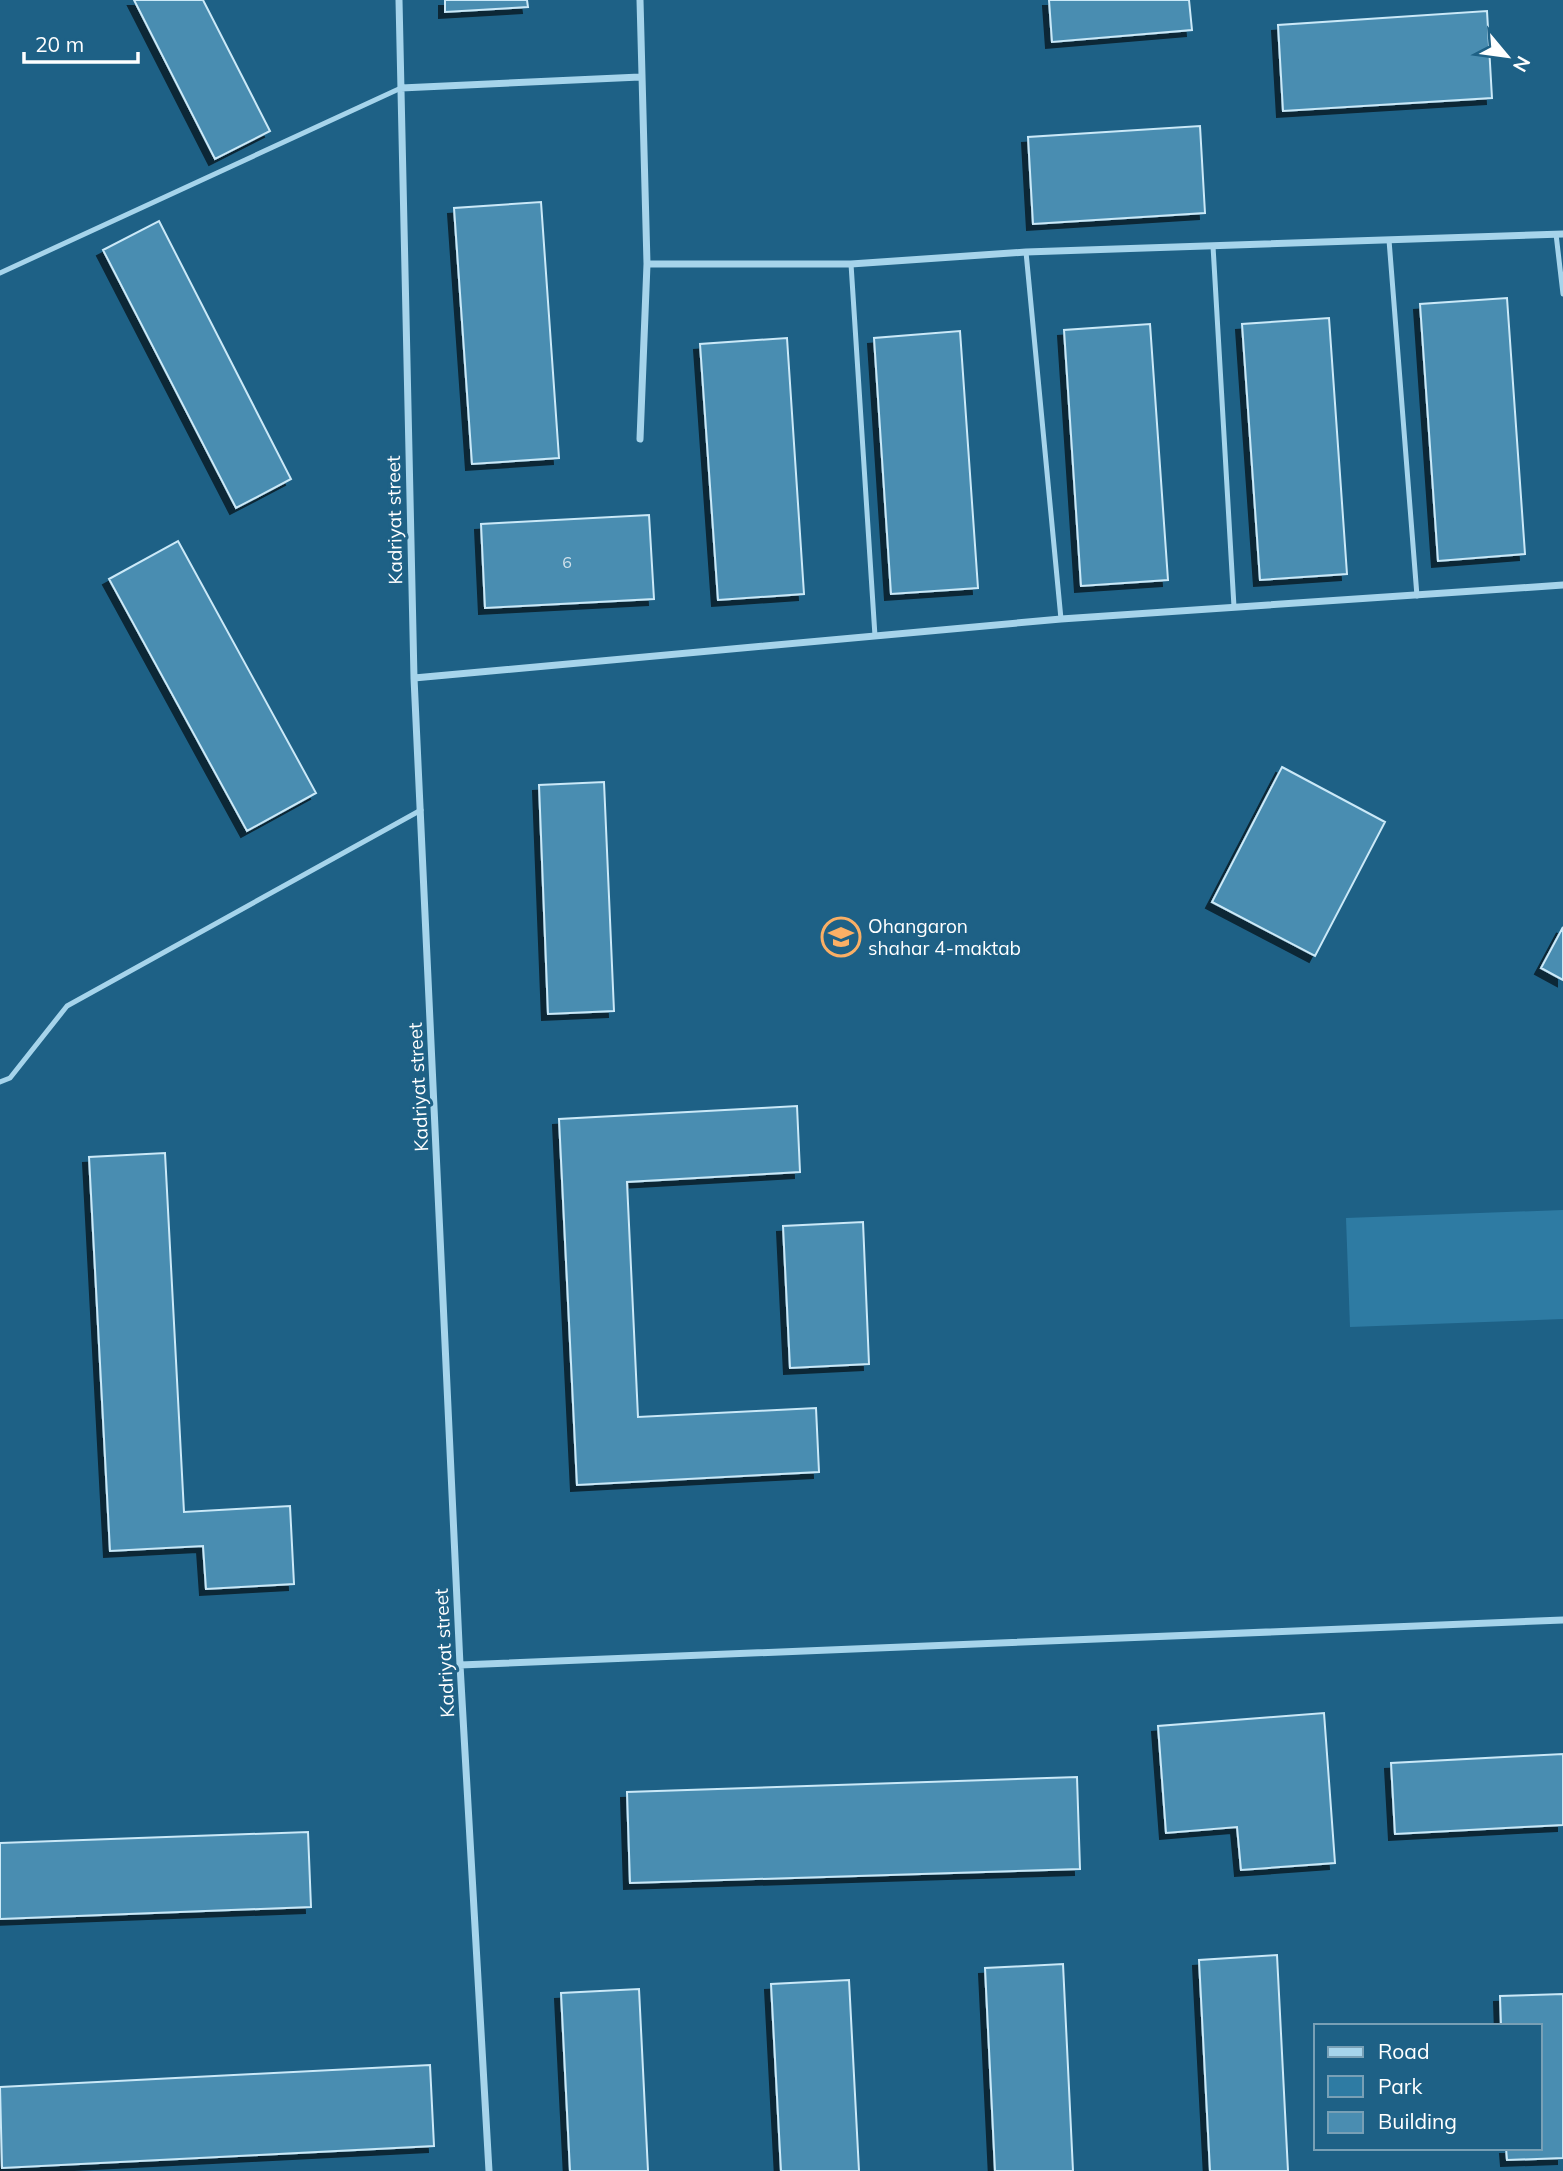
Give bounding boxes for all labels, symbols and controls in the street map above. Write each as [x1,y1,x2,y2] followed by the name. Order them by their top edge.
[24,21,138,65] scale bar
[1472,21,1542,91] north arrow
[35,31,84,57] text: 20 m
[1508,52,1536,76] text: N
[381,455,407,585] street label: Kadriyat street
[562,552,572,572] house number: 6
[868,914,1021,960] place label: Ohangaron shahar 4-maktab
[820,916,862,958] school or university icon: Ohangaron shahar 4-maktab
[403,1021,433,1152] street label: Kadriyat street
[429,1587,459,1718] street label: Kadriyat street
[1314,2024,1542,2150] legend
[1378,2038,1429,2064] text: Road
[1378,2073,1422,2099] text: Park
[1378,2108,1457,2134] text: Building

